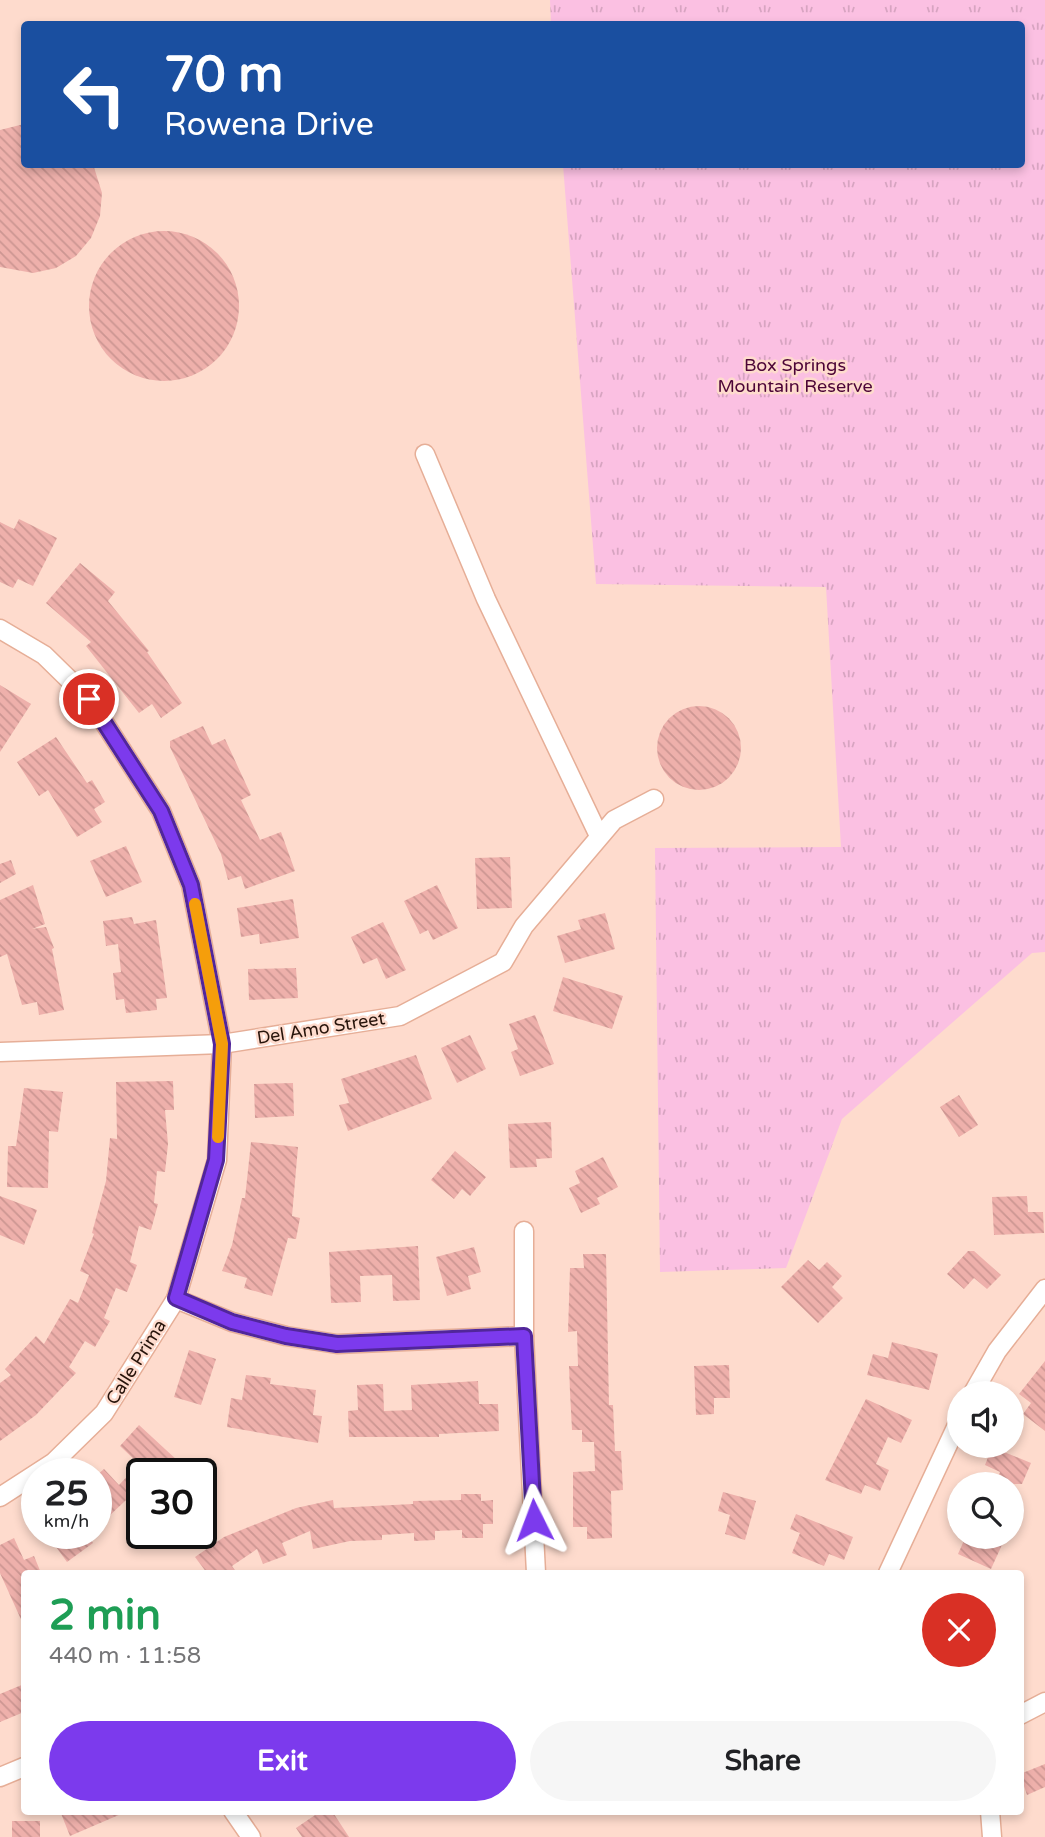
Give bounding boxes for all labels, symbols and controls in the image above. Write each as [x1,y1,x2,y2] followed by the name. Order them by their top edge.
[164,46,283,105] text: 70 m
[49,49,140,140] icon: left
[164,106,374,144] text: Rowena Drive
[717,354,873,397] park label: Box Springs Mountain Reserve
[59,669,119,729] pin
[70,680,108,718] icon: arrive
[255,1007,387,1049] street label: Del Amo Street
[101,1315,171,1409] street label: Calle Prima
[947,1381,1024,1549] map controls
[947,1381,1024,1458] button: sound
[126,1458,217,1549] speed limit sign: 30
[947,1472,1024,1549] button: search
[45,1473,88,1515] text: 25
[497,1483,571,1557] position arrow
[44,1510,89,1532] text: km/h
[49,1590,161,1641] text: 2 min
[922,1593,996,1667] button: close
[49,1642,201,1670] text: 440 m · 11:58
[49,1721,516,1801] button: Exit
[530,1721,996,1801] button: Share

